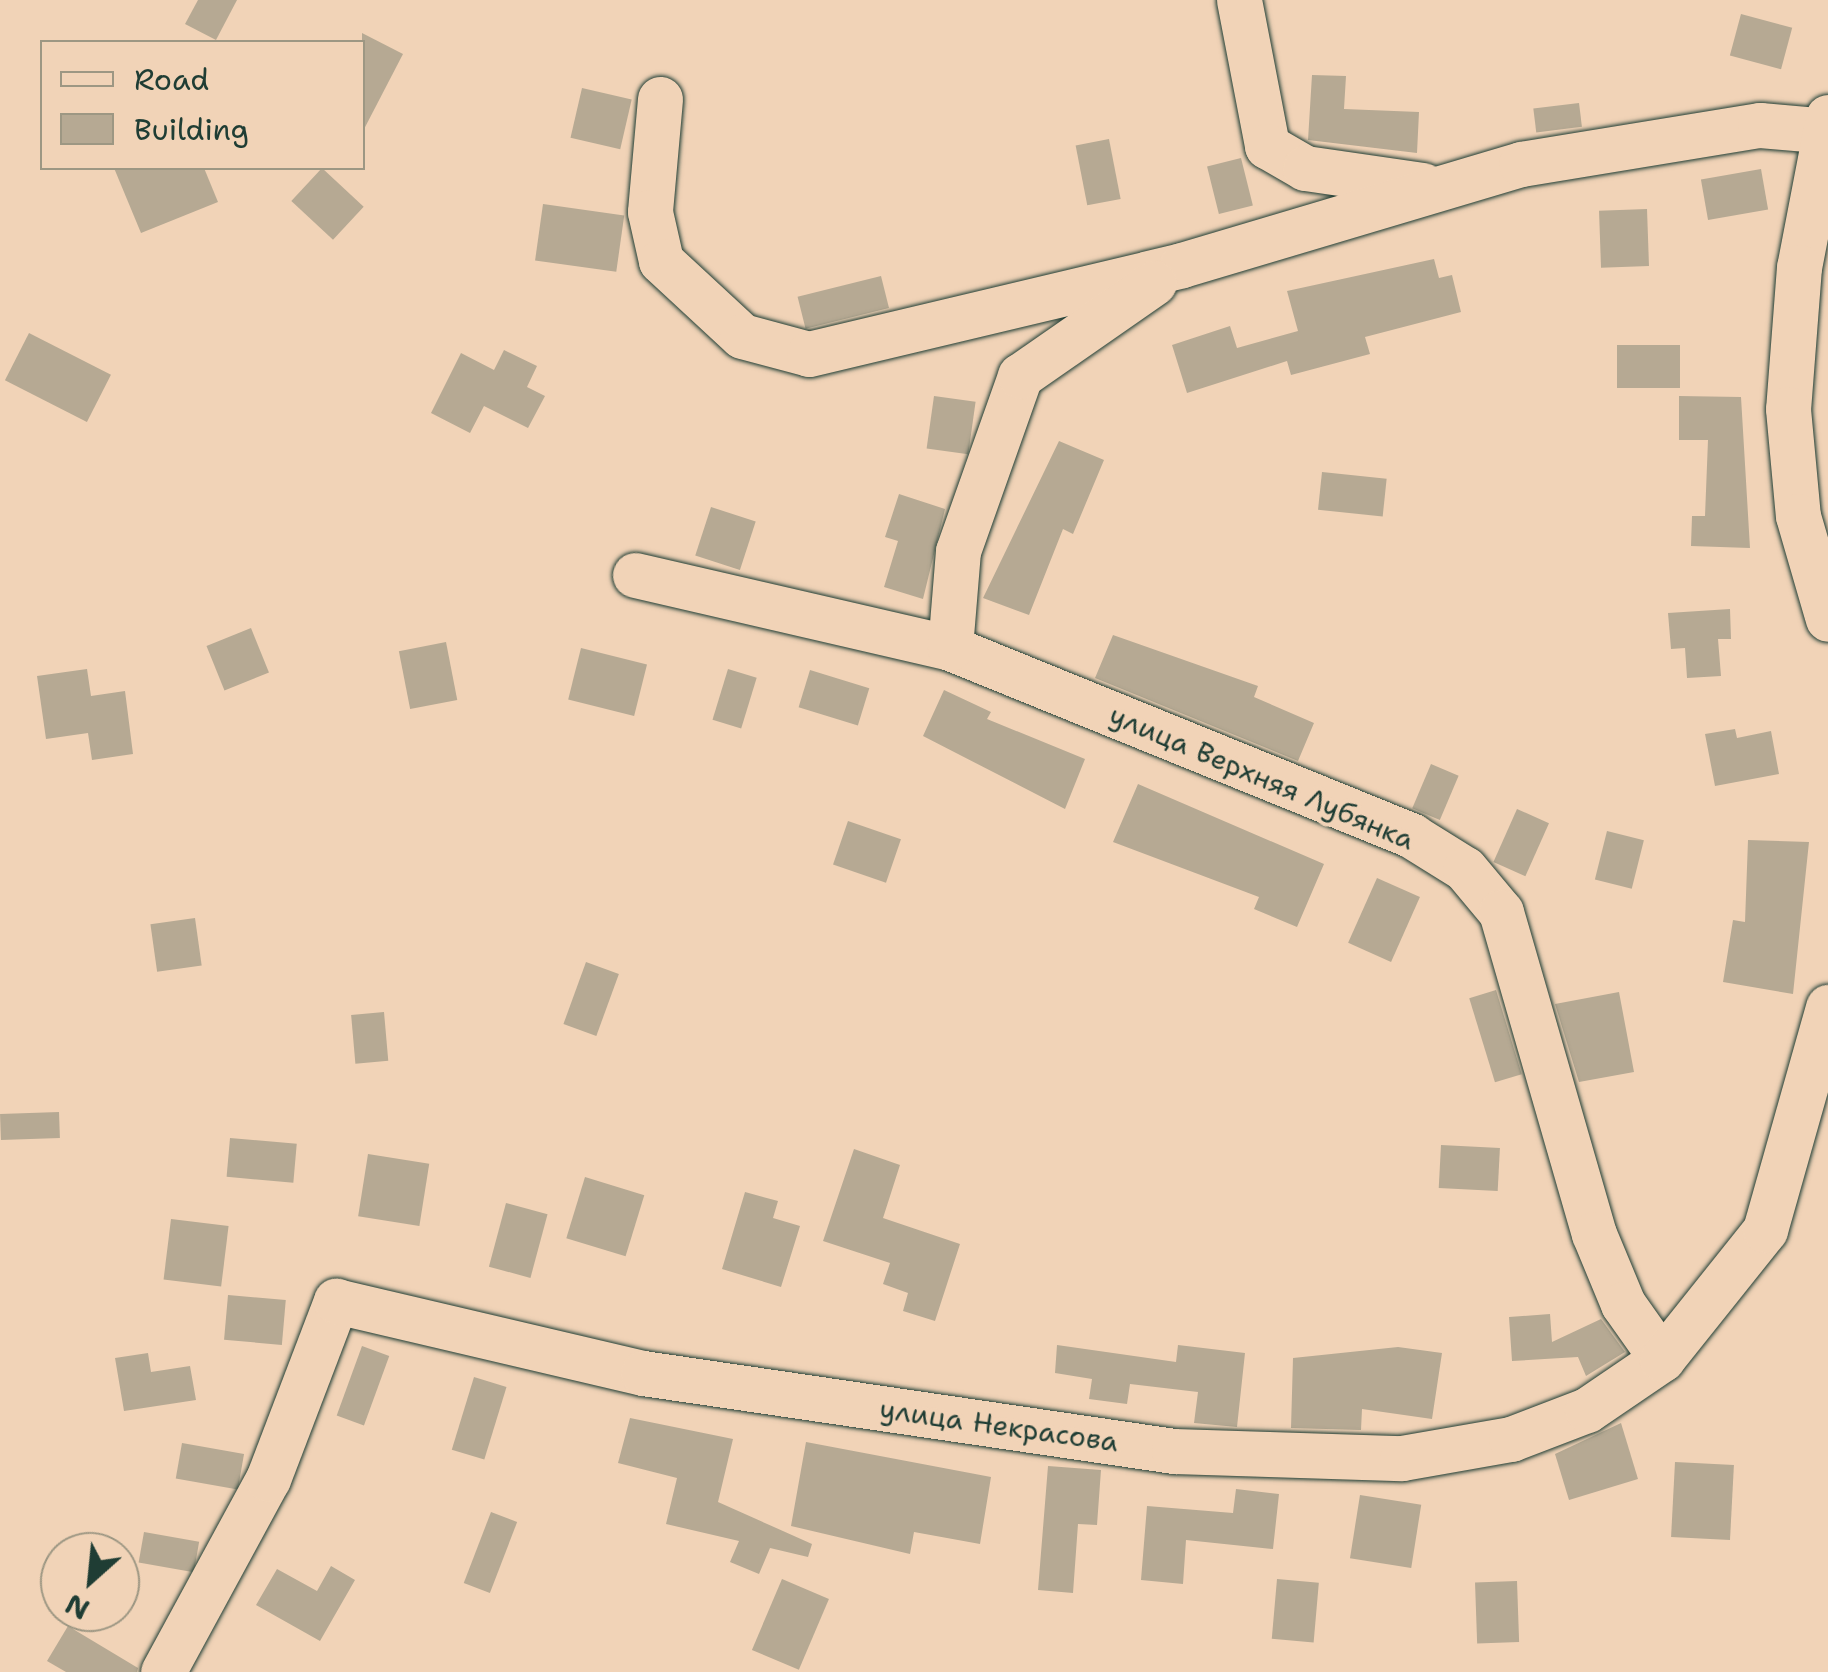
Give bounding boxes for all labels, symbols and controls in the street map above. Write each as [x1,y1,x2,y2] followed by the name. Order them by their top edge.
[40,40,365,170] legend
[134,59,209,100] text: Road
[134,109,249,150] text: Building
[1105,697,1419,857] street label: улица Верхняя Лубянка
[878,1392,1120,1458] street label: улица Некрасова
[40,1532,140,1632] north arrow
[59,1585,96,1629] text: N

